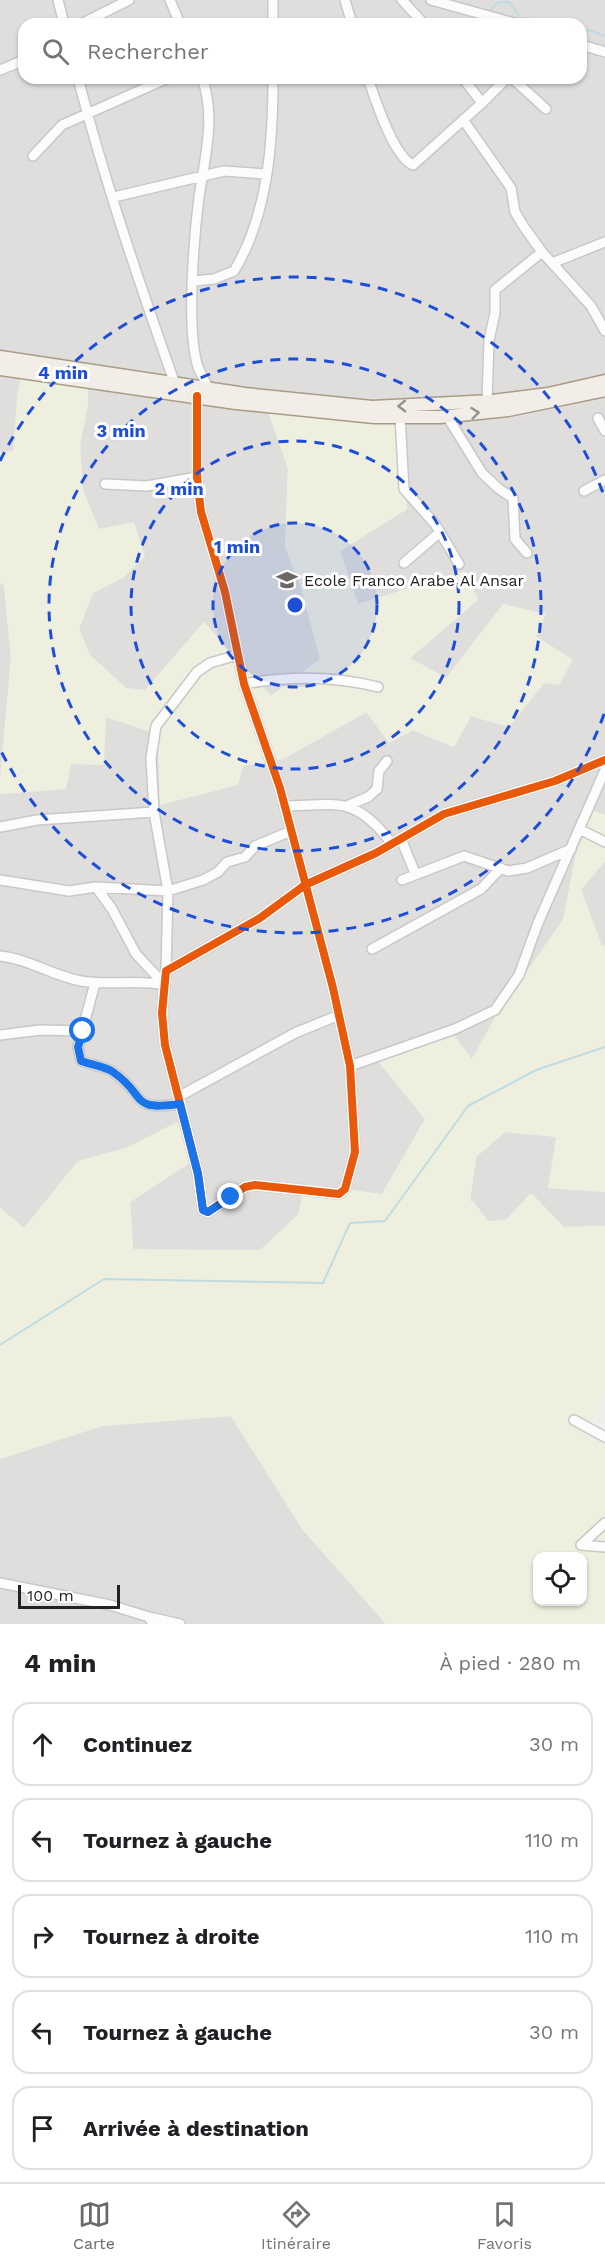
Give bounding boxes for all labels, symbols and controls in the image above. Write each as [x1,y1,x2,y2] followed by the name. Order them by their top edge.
[18,18,587,84] search box
[39,35,72,68] icon: search
[87,39,209,64] text: Rechercher
[38,362,88,383] text: 4 min
[397,400,406,412] one-way arrow
[471,407,480,420] one-way arrow
[96,420,146,441] text: 3 min
[154,478,204,499] text: 2 min
[214,536,260,557] text: 1 min
[275,568,299,592] school or university icon: Ecole Franco Arabe Al Ansar
[304,571,524,590] place label: Ecole Franco Arabe Al Ansar
[285,595,305,615] centre of rings
[69,1017,95,1043] route start
[217,1183,243,1209] route end
[533,1552,587,1606] map controls
[533,1552,587,1606] button: locate
[18,1582,120,1610] scale bar
[27,1586,74,1605] text: 100 m
[24,1648,96,1678] text: 4 min
[439,1651,581,1675] text: À pied · 280 m
[26,1728,59,1761] icon: ahead
[83,1732,192,1757] text: Continuez
[529,1732,579,1756] text: 30 m
[26,1824,59,1857] icon: left
[83,1828,272,1853] text: Tournez à gauche
[525,1828,579,1852] text: 110 m
[26,1920,59,1953] icon: right
[83,1924,260,1949] text: Tournez à droite
[525,1924,579,1948] text: 110 m
[26,2016,59,2049] icon: left
[83,2020,272,2045] text: Tournez à gauche
[529,2020,579,2044] text: 30 m
[26,2112,59,2145] icon: arrive
[83,2116,309,2141] text: Arrivée à destination
[73,2198,115,2253] tab: Carte
[261,2198,331,2253] tab: Itinéraire
[477,2198,532,2253] tab: Favoris

